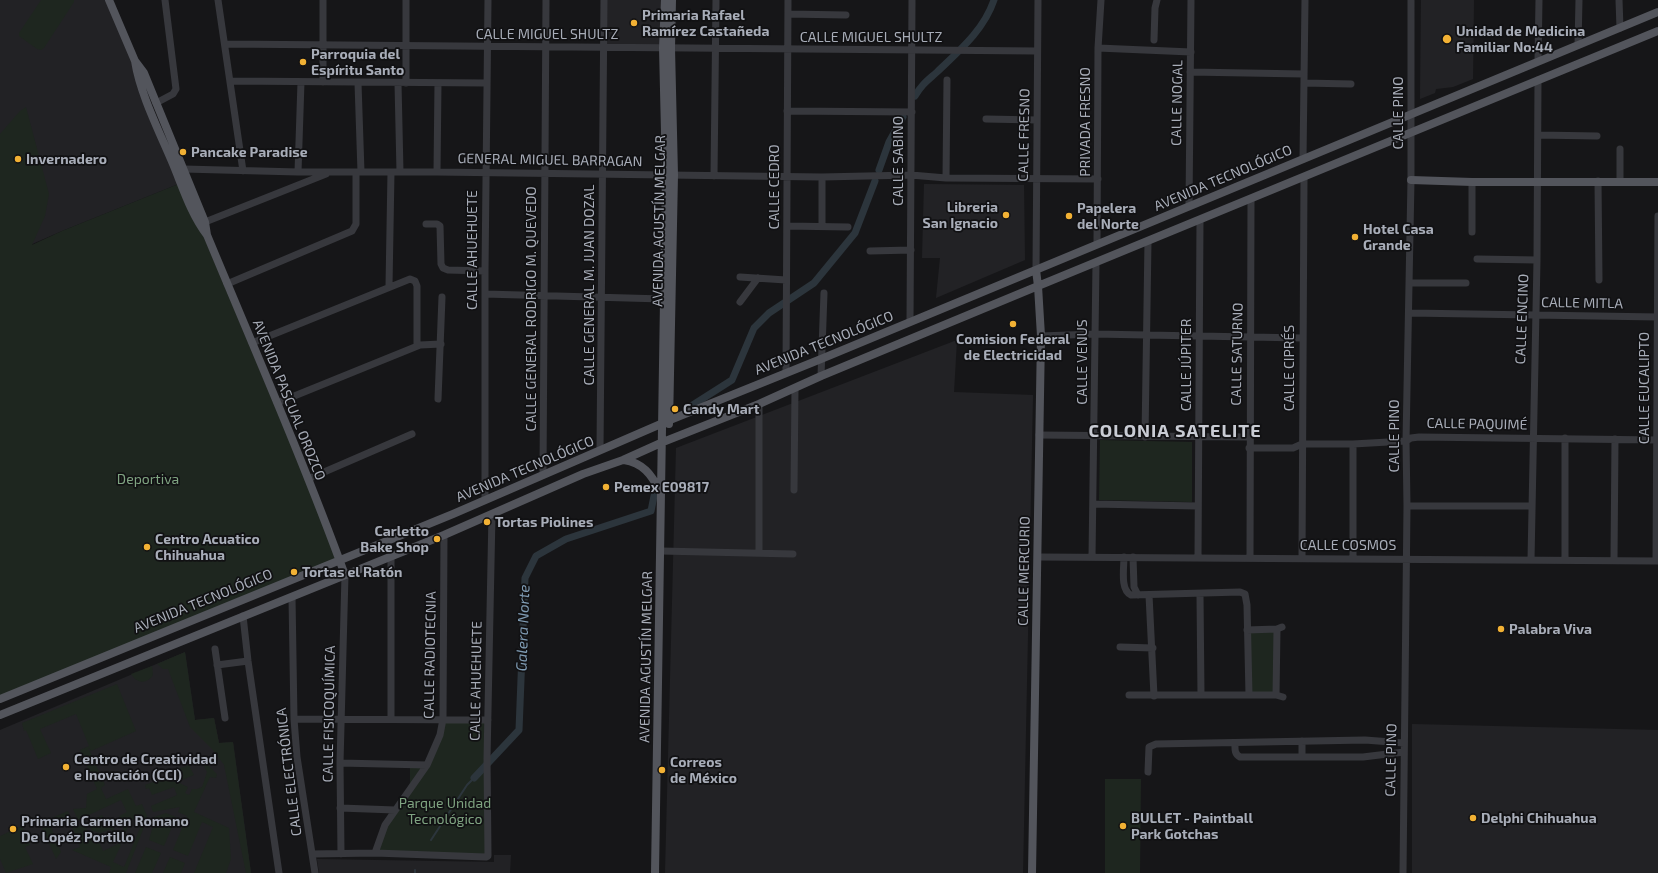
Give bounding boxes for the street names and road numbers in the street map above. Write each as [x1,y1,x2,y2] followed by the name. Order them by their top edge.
[476,26,618,42] street label: CALLE MIGUEL SHULTZ
[800,29,942,45] street label: CALLE MIGUEL SHULTZ
[1168,60,1186,146] street label: CALLE NOGAL
[1077,67,1093,177] street label: PRIVADA FRESNO
[1390,76,1406,150] street label: CALLE PINO
[1015,88,1033,182] street label: CALLE FRESNO
[890,116,906,206] street label: CALLE SABINO
[649,135,669,307] street label: AVENIDA AGUSTÍN MELGAR
[1151,141,1295,215] street label: AVENIDA TECNOLÓGICO
[766,144,782,230] street label: CALLE CEDRO
[457,150,643,170] street label: GENERAL MIGUEL BARRAGAN
[581,185,597,385] street label: CALLE GENERAL M. JUAN DOZAL
[523,186,539,432] street label: CALLE GENERAL RODRIGO M. QUEVEDO
[464,190,480,310] street label: CALLE AHUEHUETE
[1512,273,1532,365] street label: CALLE ENCINO
[1541,294,1623,312] street label: CALLE MITLA
[1228,302,1246,406] street label: CALLE SATURNO
[752,307,896,379] street label: AVENIDA TECNOLÓGICO
[249,317,329,483] street label: AVENIDA PASCUAL OROZCO
[1074,319,1090,405] street label: CALLE VENUS
[1178,319,1194,411] street label: CALLE JÚPITER
[1281,325,1297,411] street label: CALLE CIPRÉS
[1636,332,1652,444] street label: CALLE EUCALIPTO
[1386,399,1402,473] street label: CALLE PINO
[1426,415,1528,433] street label: CALLE PAQUIMÉ
[453,432,597,506] street label: AVENIDA TECNOLÓGICO
[1015,516,1033,626] street label: CALLE MERCURIO
[1300,537,1396,553] street label: CALLE COSMOS
[131,565,275,637] street label: AVENIDA TECNOLÓGICO
[636,571,656,743] street label: AVENIDA AGUSTÍN MELGAR
[420,591,440,719] street label: CALLE RADIOTECNIA
[467,621,485,741] street label: CALLE AHUEHUETE
[319,645,339,783] street label: CALLE FISICOQUÍMICA
[273,707,305,837] street label: CALLE ELECTRÓNICA
[1382,723,1400,797] street label: CALLE PINO

